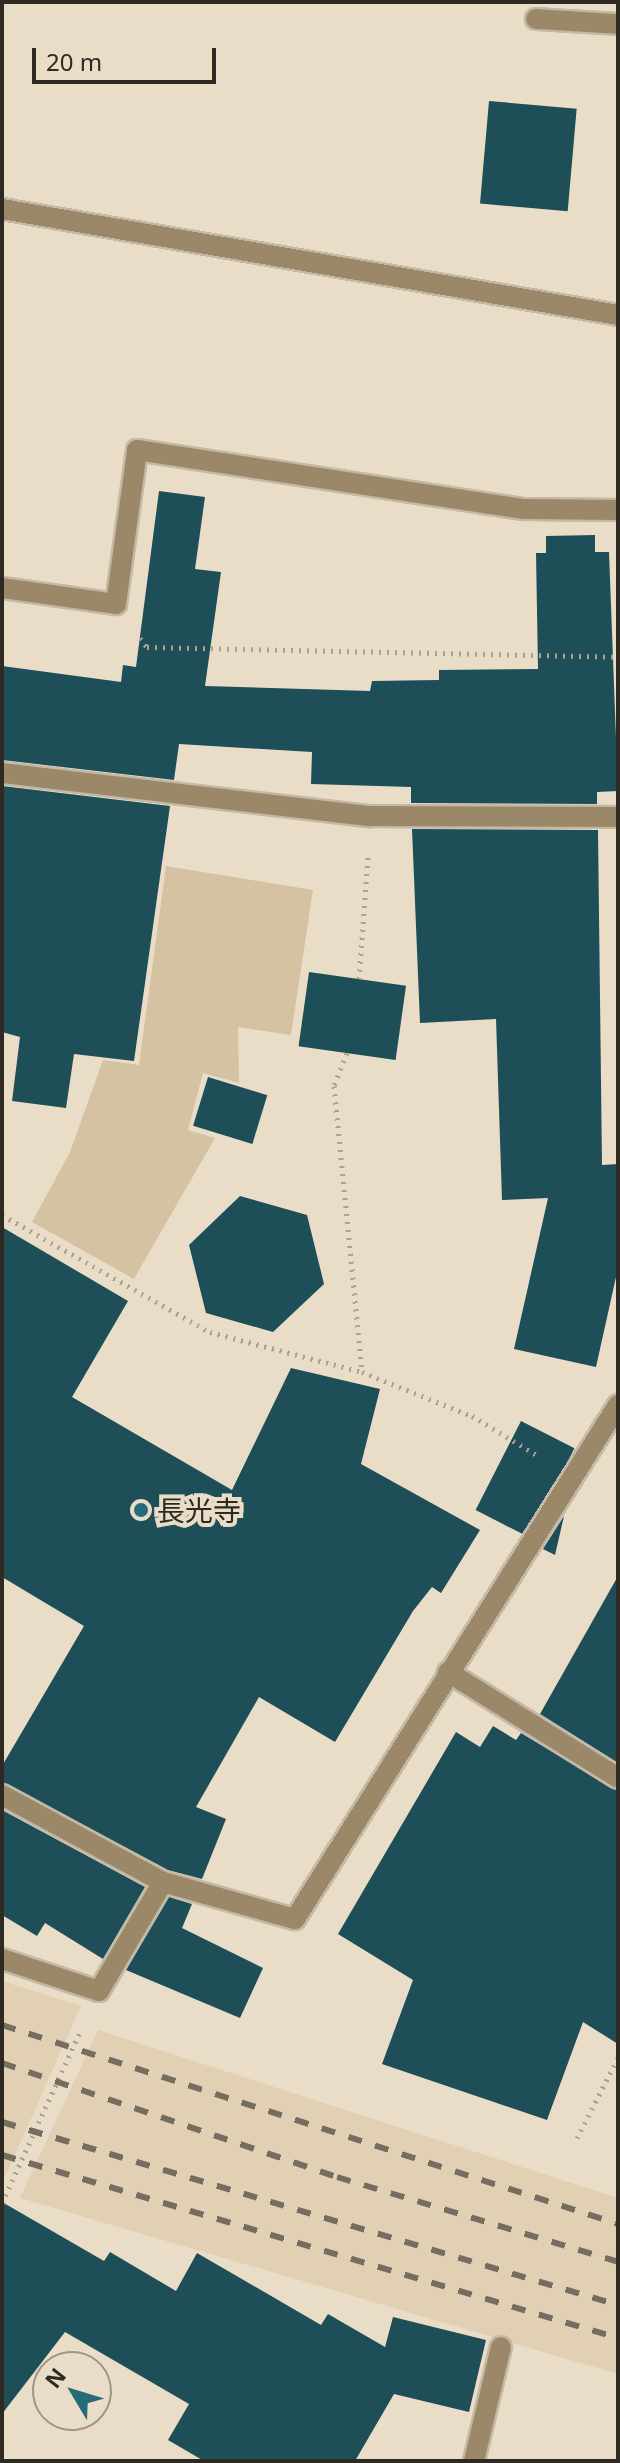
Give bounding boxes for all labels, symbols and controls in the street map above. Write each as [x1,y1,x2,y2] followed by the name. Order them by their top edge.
[36,32,220,82] scale bar
[46,45,102,78] text: 20 m
[157,1493,241,1527] place label: 長光寺
[132,1501,150,1519] marker: 長光寺
[32,2351,112,2431] north arrow
[37,2361,72,2394] text: N

